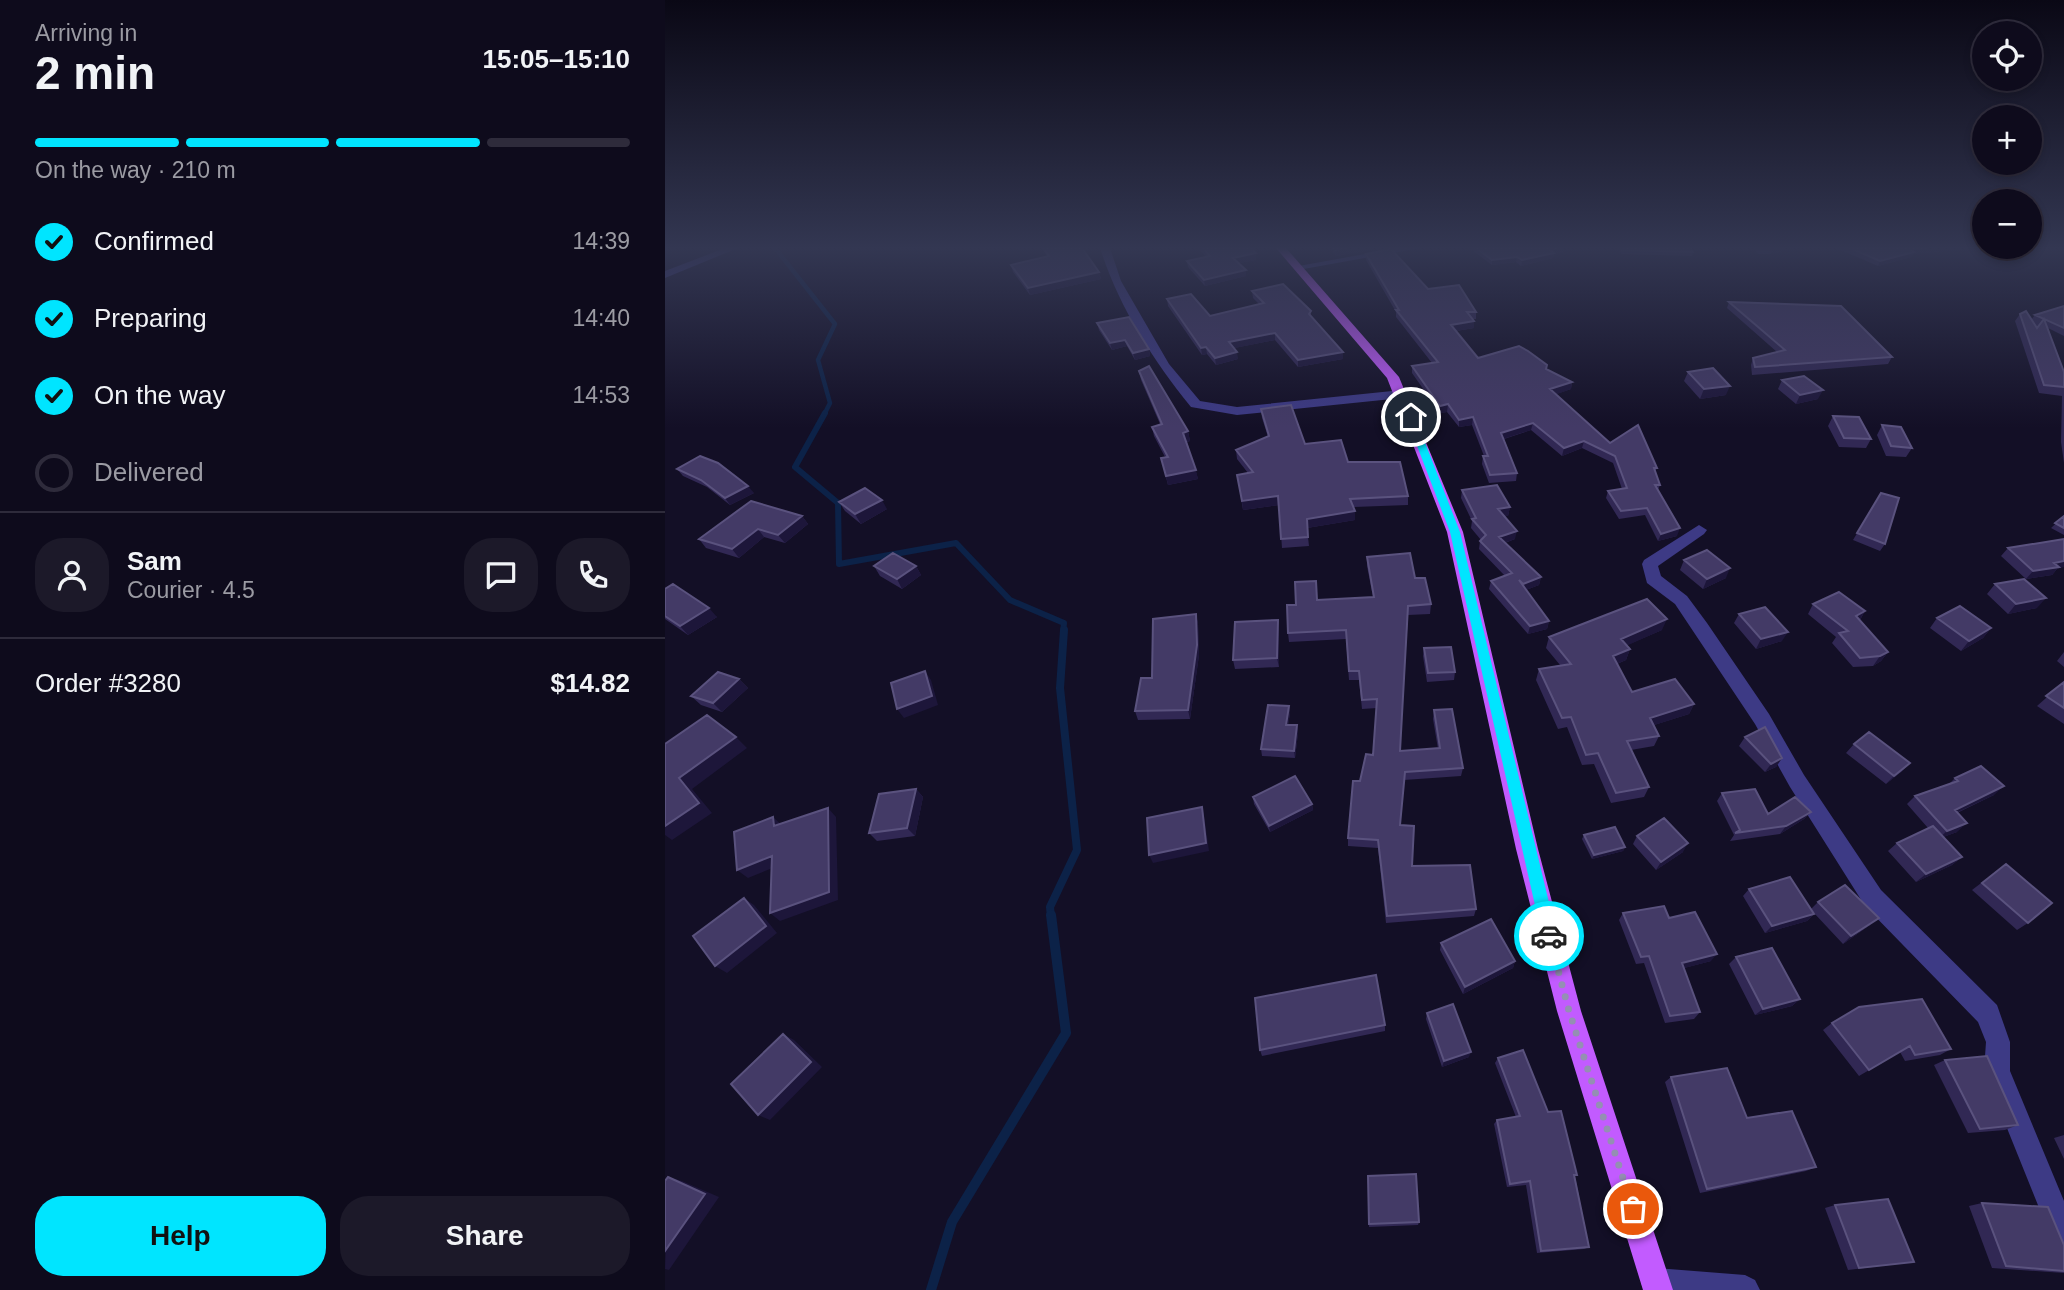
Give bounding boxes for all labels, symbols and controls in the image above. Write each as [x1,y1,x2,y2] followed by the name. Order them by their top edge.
[35,20,137,46] text: Arriving in
[1972,21,2042,259] map controls
[1972,21,2042,91] button: locate
[483,44,630,74] text: 15:05–15:10
[35,47,155,99] text: 2 min
[1972,105,2042,175] button: +
[35,157,236,183] text: On the way · 210 m
[1972,189,2042,259] button: −
[35,223,73,261] icon: check
[94,226,214,256] text: Confirmed
[572,228,630,254] text: 14:39
[35,300,73,338] icon: check
[94,303,207,333] text: Preparing
[572,305,630,331] text: 14:40
[35,377,73,415] icon: check
[94,380,226,410] text: On the way
[572,382,630,408] text: 14:53
[1381,387,1441,447] pin
[1392,398,1430,436] icon: home
[94,457,204,487] text: Delivered
[35,538,109,612] button: person
[464,538,538,612] button: chat
[556,538,630,612] button: phone
[127,546,182,576] text: Sam
[127,577,255,603] text: Courier · 4.5
[35,668,181,698] text: Order #3280
[550,668,630,698] text: $14.82
[1514,901,1584,971] courier
[1530,917,1568,955] icon: car
[1603,1179,1663,1239] pin
[1614,1190,1652,1228] icon: bag
[35,1196,326,1276] button: Help
[340,1196,630,1276] button: Share

